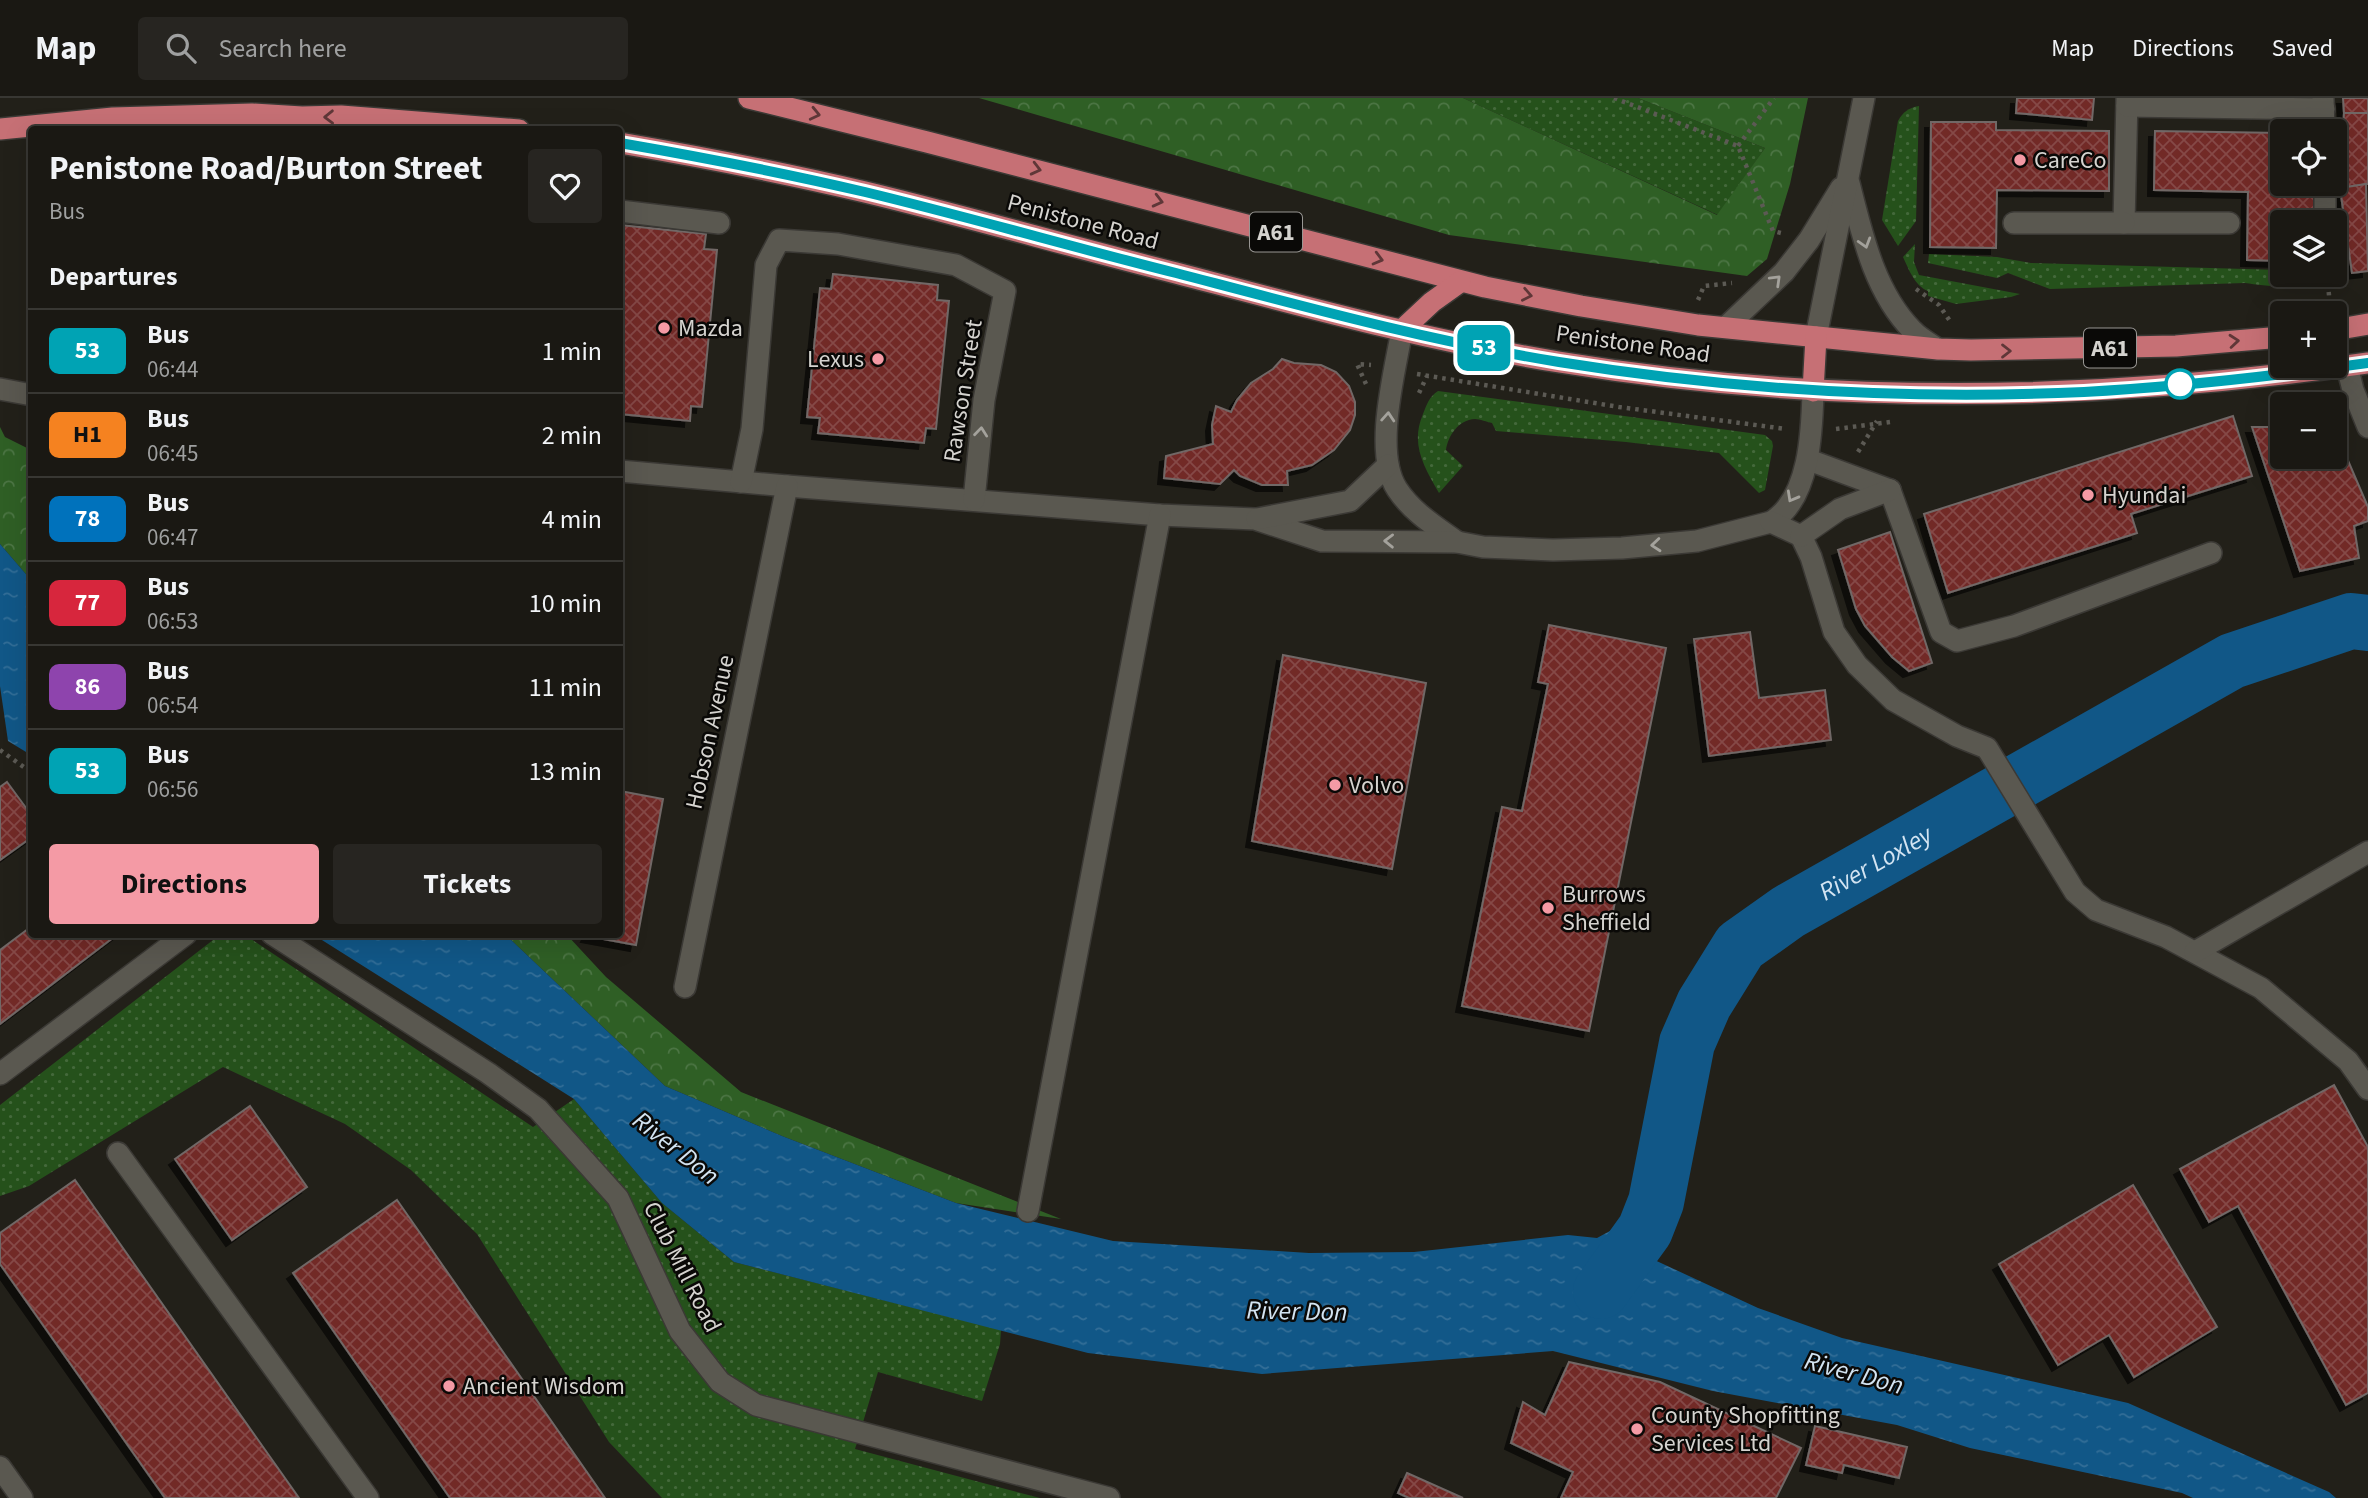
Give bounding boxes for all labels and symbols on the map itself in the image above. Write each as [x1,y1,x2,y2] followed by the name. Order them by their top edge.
[809,105,821,120] one-way arrow
[323,109,334,124] one-way arrow
[2034,143,2107,178] place label: CareCo
[2012,152,2028,168] marker: CareCo
[1029,161,1041,175] one-way arrow
[1003,185,1163,259] street label: Penistone Road
[1152,193,1164,207] one-way arrow
[1250,212,1302,252] road number: A61
[1857,237,1872,249] one-way arrow
[1372,251,1384,265] one-way arrow
[1767,275,1780,288] one-way arrow
[1521,287,1533,302] one-way arrow
[678,311,743,346] place label: Mazda
[1553,316,1713,372] street label: Penistone Road
[934,317,992,465] street label: Rawson Street
[656,320,672,336] marker: Mazda
[1452,325,1516,371] line badge: 53
[2084,328,2136,368] road number: A61
[2228,334,2239,349] one-way arrow
[807,342,864,377] place label: Lexus
[2002,343,2012,359] one-way arrow
[870,351,886,367] marker: Lexus
[2165,369,2195,399] unlabelled marker
[1380,411,1395,422] one-way arrow
[973,426,988,438] one-way arrow
[2102,478,2186,513] place label: Hyundai
[2080,487,2096,503] marker: Hyundai
[1787,490,1800,502] one-way arrow
[1383,534,1394,549] one-way arrow
[1651,537,1662,552] one-way arrow
[677,652,743,812] street label: Hobson Avenue
[1349,768,1404,803] place label: Volvo
[1327,777,1343,793] marker: Volvo
[1812,815,1940,910] water label: River Loxley
[1562,877,1651,940] place label: Burrows Sheffield
[1540,900,1556,916] marker: Burrows Sheffield
[625,1102,727,1194] water label: River Don
[634,1195,730,1339] street label: Club Mill Road
[1246,1292,1348,1330] water label: River Don
[1800,1342,1908,1404] water label: River Don
[463,1369,625,1404] place label: Ancient Wisdom
[441,1378,457,1394] marker: Ancient Wisdom
[1651,1398,1840,1461] place label: County Shopfitting Services Ltd
[1629,1421,1645,1437] marker: County Shopfitting Services Ltd

